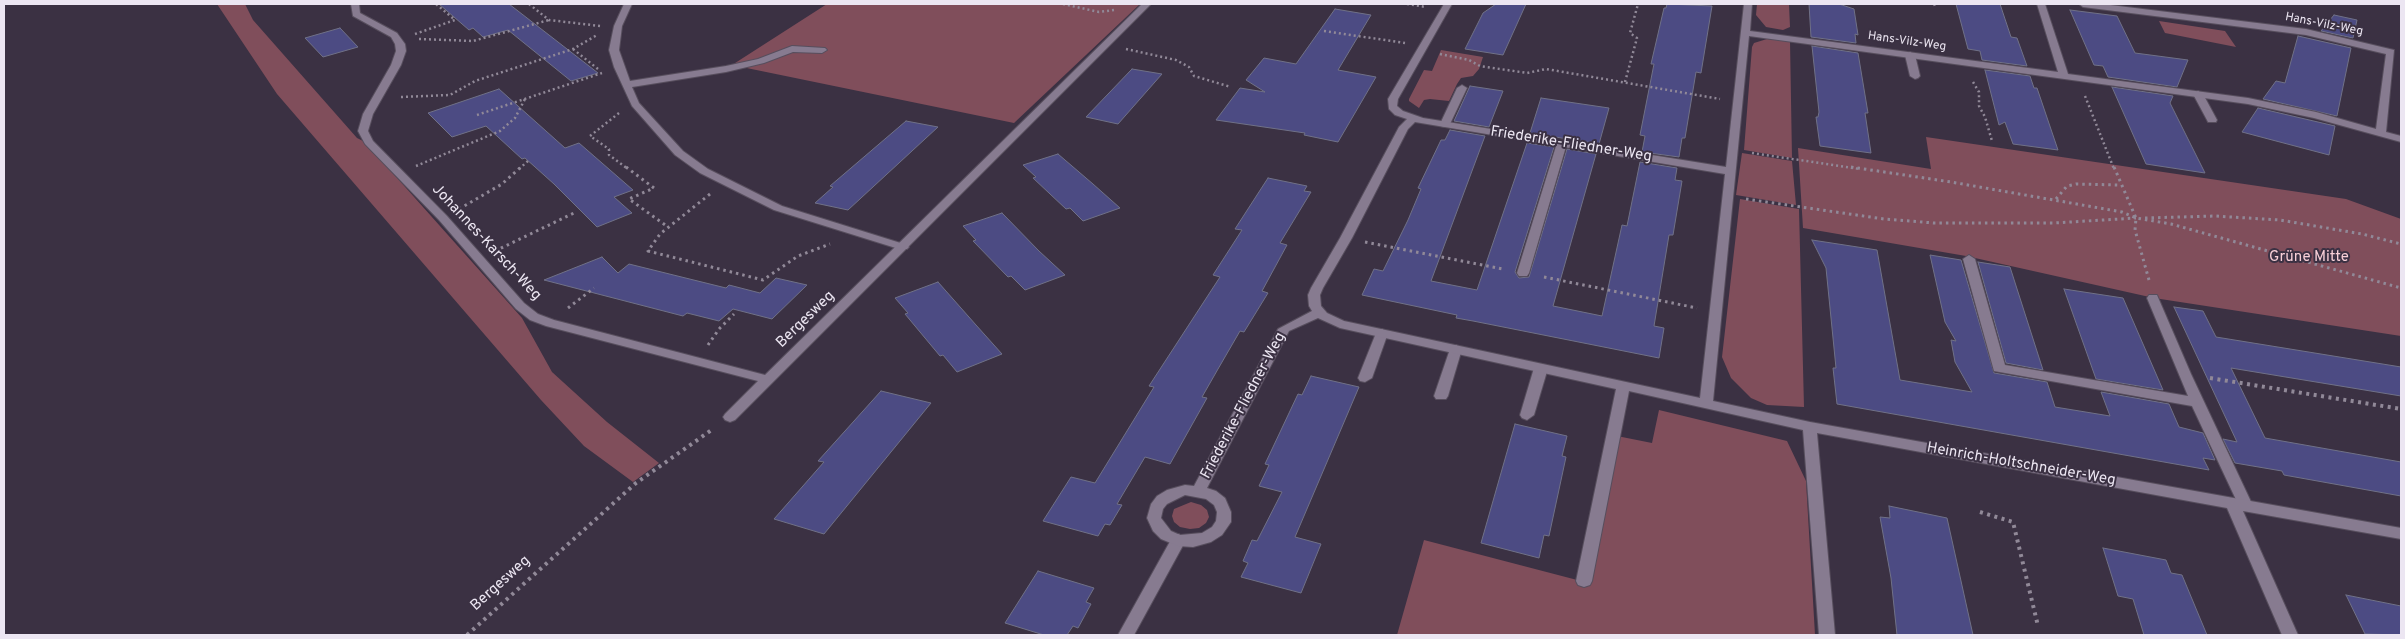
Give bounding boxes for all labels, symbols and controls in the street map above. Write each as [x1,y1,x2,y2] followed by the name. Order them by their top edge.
[2284,10,2364,40] street label: Hans-Vilz-Weg
[1867,29,1947,55] street label: Hans-Vilz-Weg
[1489,123,1653,167] street label: Friederike-Fliedner-Weg
[427,181,545,305] street label: Johannes-Karsch-Weg
[2269,249,2349,267] park label: Grüne Mitte
[773,288,839,352] street label: Bergesweg
[1198,330,1290,482] street label: Friederike-Fliedner-Weg
[1925,440,2117,490] street label: Heinrich-Holtschneider-Weg
[467,552,535,616] street label: Bergesweg

